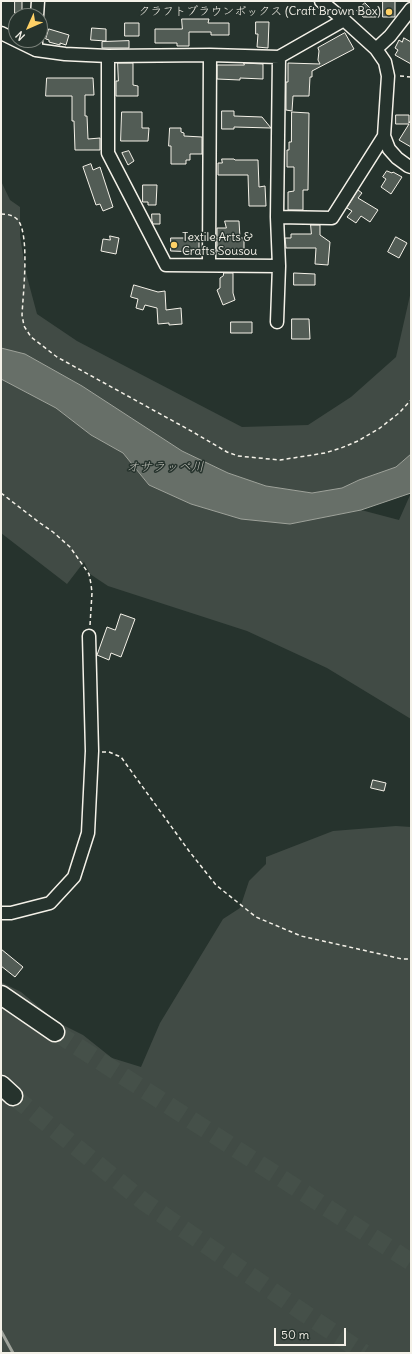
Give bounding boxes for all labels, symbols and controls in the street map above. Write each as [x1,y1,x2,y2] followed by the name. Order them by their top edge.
[138,5,381,19] place label: クラフトブラウンボックス (Craft Brown Box)
[384,7,394,17] marker: クラフトブラウンボックス (Craft Brown Box)
[8,8,48,48] north arrow
[13,28,28,43] text: N
[182,231,257,259] place label: Textile Arts & Crafts Sousou
[169,240,179,250] marker: Textile Arts & Crafts Sousou
[126,459,204,475] water label: オサラッペ川
[276,1320,348,1346] scale bar
[281,1327,309,1342] text: 50 m

